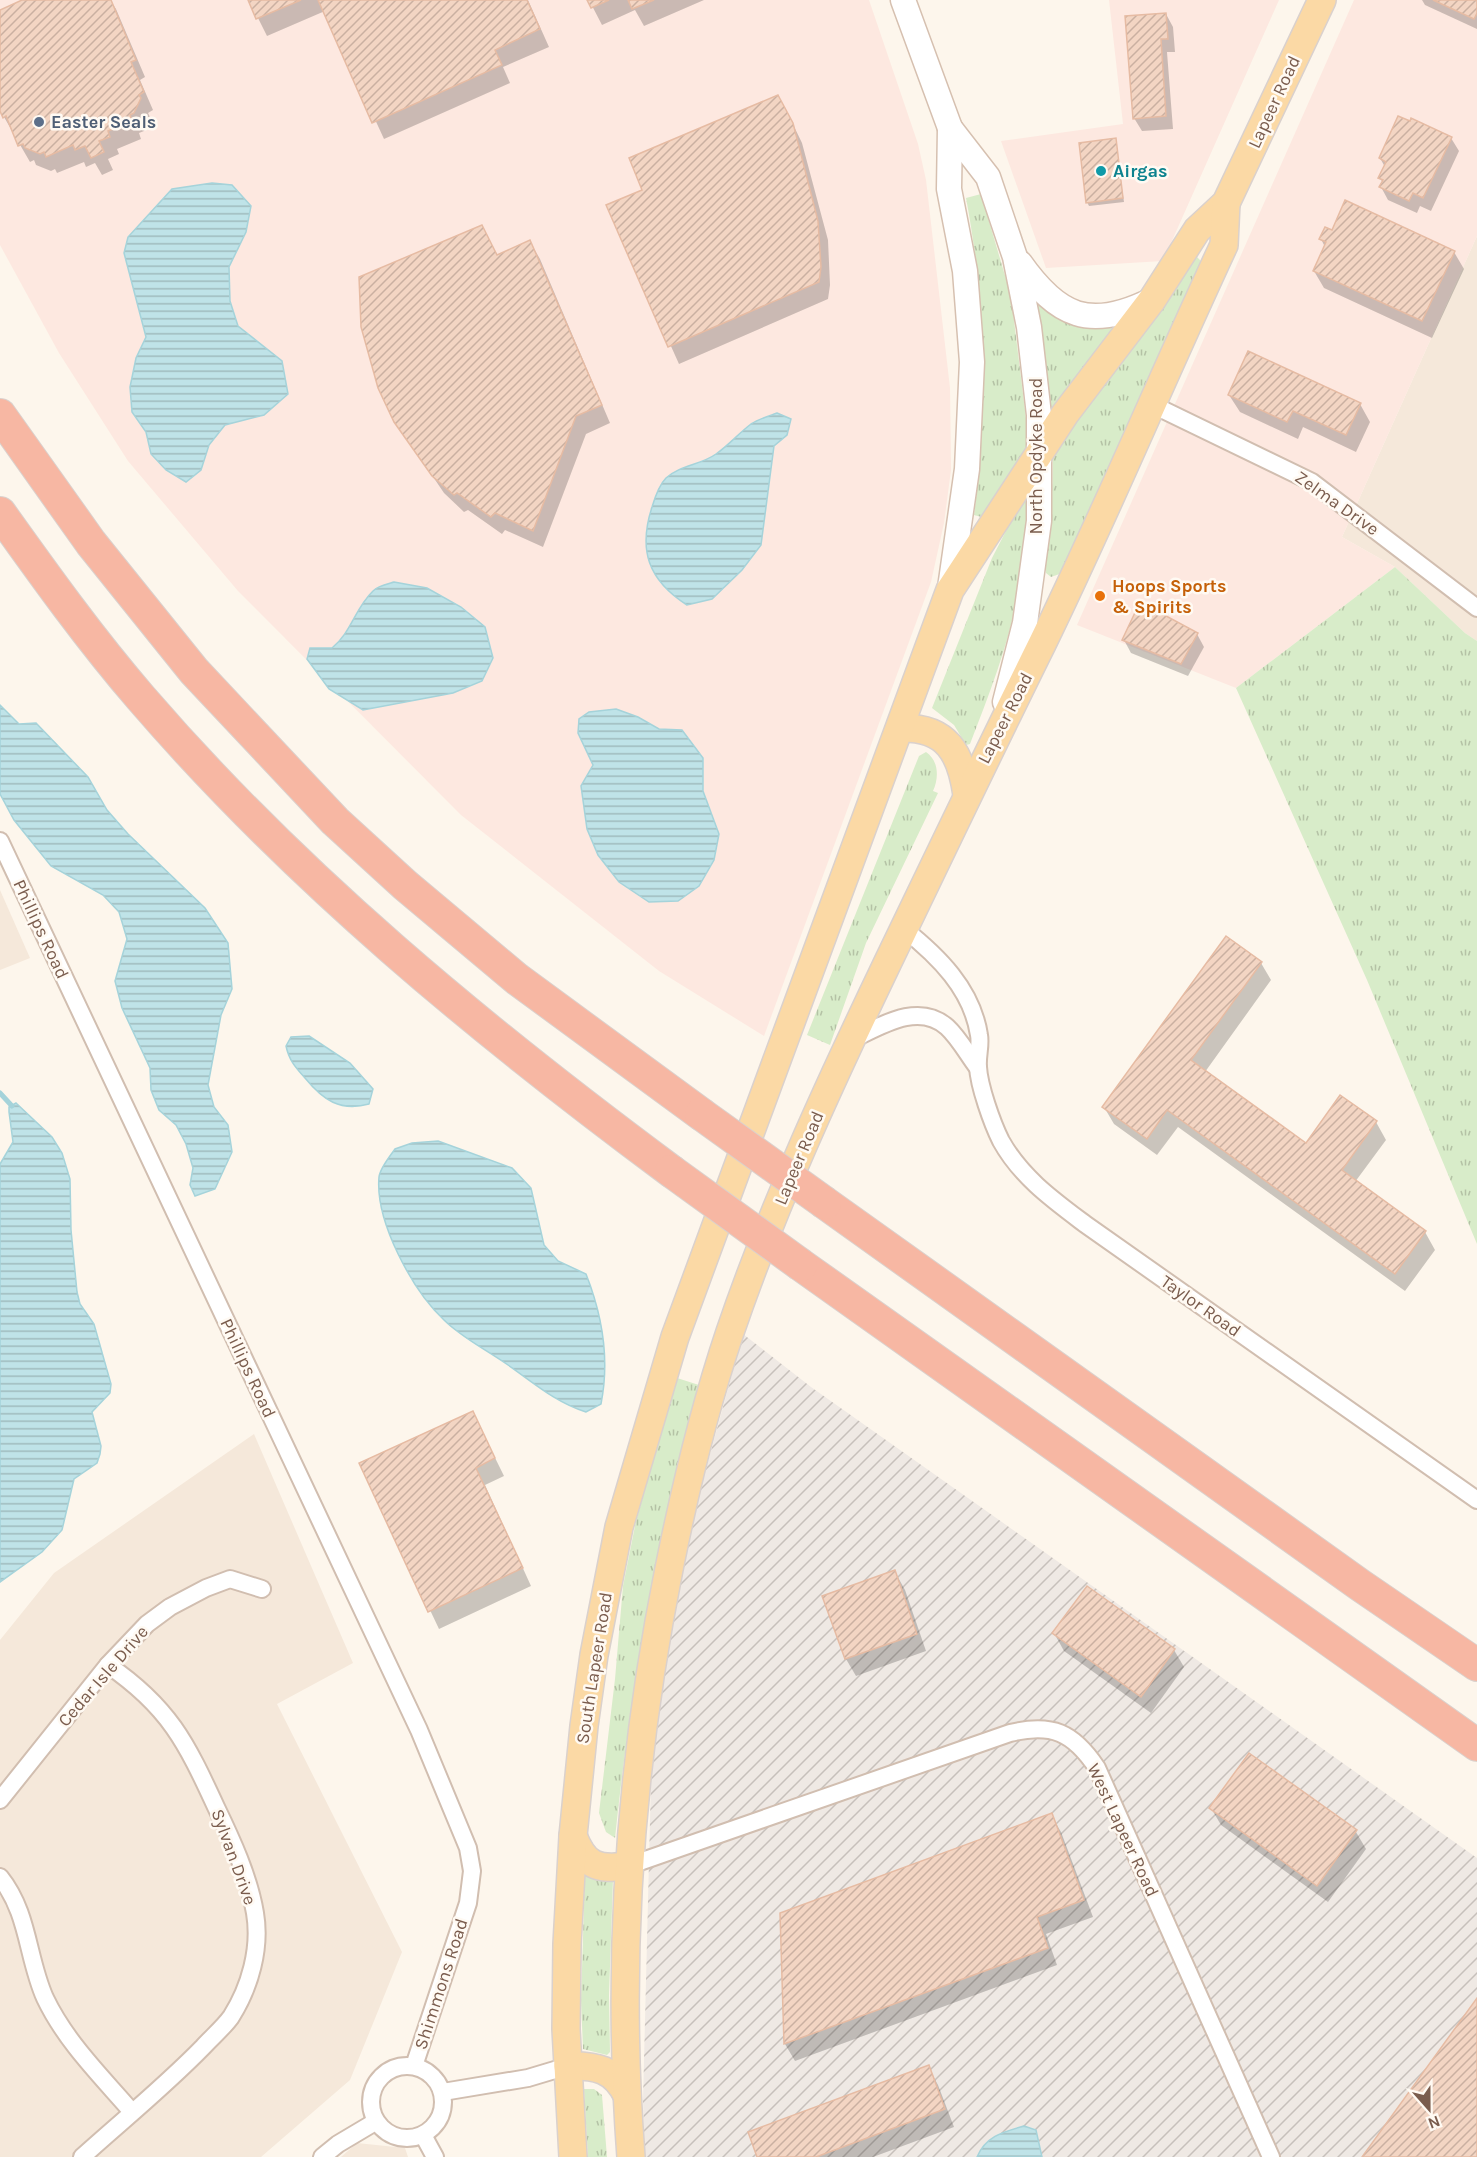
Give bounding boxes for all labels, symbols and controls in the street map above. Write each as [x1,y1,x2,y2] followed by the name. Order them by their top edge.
[1243,52,1305,152] street label: Lapeer Road
[51,111,156,133] place label: Easter Seals
[32,115,46,129] marker: Easter Seals
[1113,160,1168,182] place label: Airgas
[1094,164,1108,178] marker: Airgas
[1025,378,1047,534] street label: North Opdyke Road
[1291,466,1383,540] street label: Zelma Drive
[1112,575,1226,618] place label: Hoops Sports & Spirits
[1093,589,1107,603] marker: Hoops Sports & Spirits
[973,669,1037,767] street label: Lapeer Road
[8,876,74,982] street label: Phillips Road
[769,1108,829,1208] street label: Lapeer Road
[1157,1270,1245,1342] street label: Taylor Road
[215,1315,281,1421] street label: Phillips Road
[571,1591,617,1745] street label: South Lapeer Road
[53,1621,153,1731] street label: Cedar Isle Drive
[1082,1760,1164,1900] street label: West Lapeer Road
[206,1806,262,1908] street label: Sylvan Drive
[409,1916,473,2052] street label: Shimmons Road
[1399,2079,1459,2139] north arrow
[1425,2112,1443,2133] text: N

